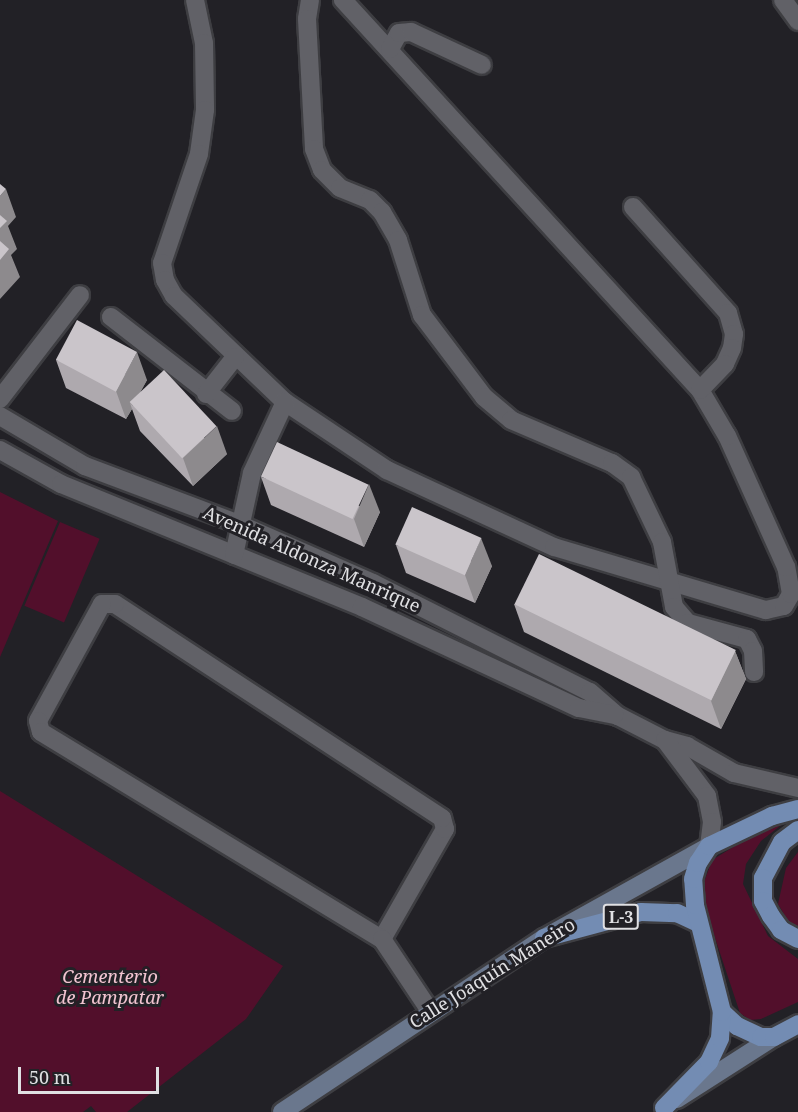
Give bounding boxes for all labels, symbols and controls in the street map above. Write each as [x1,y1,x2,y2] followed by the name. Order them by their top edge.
[200,501,424,617] street label: Avenida Aldonza Manrique
[602,904,640,930] road number: L-3
[405,913,579,1033] street label: Calle Joaquín Maneiro
[56,966,164,1008] park label: Cementerio de Pampatar
[21,1055,162,1093] scale bar
[29,1065,71,1089] text: 50 m

